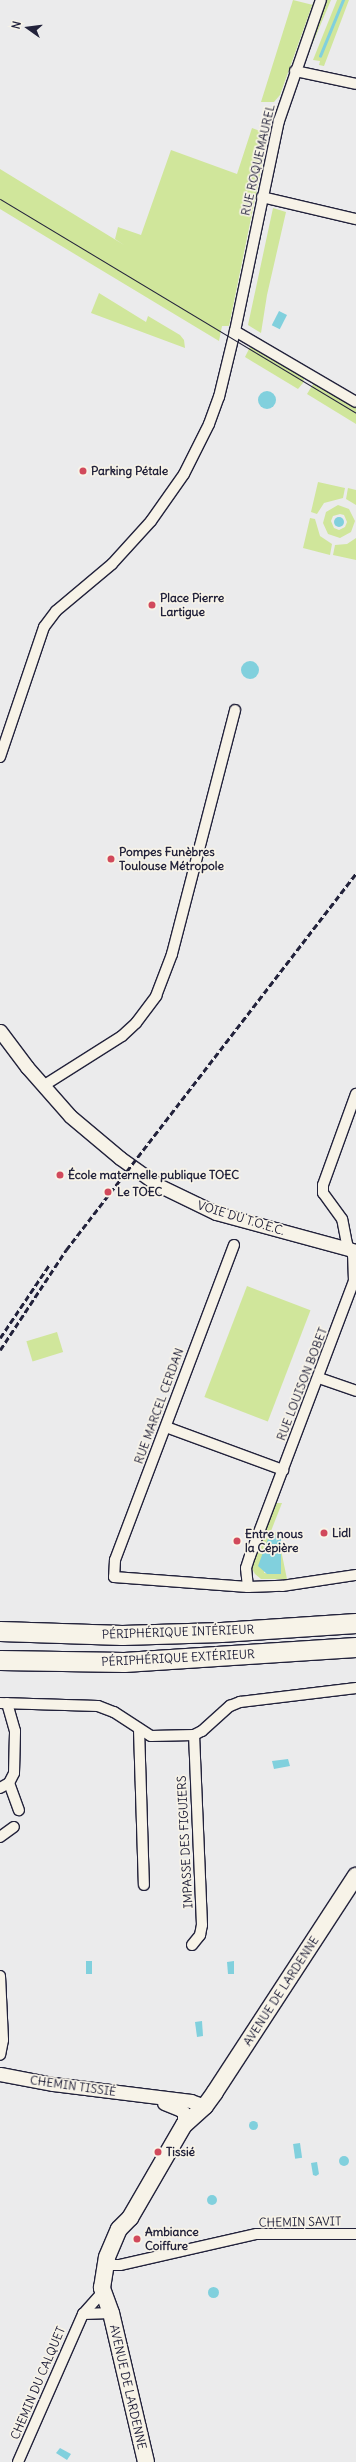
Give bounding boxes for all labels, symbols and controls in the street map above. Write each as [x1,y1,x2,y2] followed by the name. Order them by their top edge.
[8,8,48,48] north arrow
[9,20,24,30] text: N
[238,103,278,217] street label: RUE ROQUEMAUREL
[91,464,168,478] place label: Parking Pétale
[78,466,88,476] marker: Parking Pétale
[160,591,224,619] place label: Place Pierre Lartigue
[147,600,157,610] marker: Place Pierre Lartigue
[119,845,224,873] place label: Pompes Funèbres Toulouse Métropole
[106,854,116,864] marker: Pompes Funèbres Toulouse Métropole
[68,1168,239,1182] place label: École maternelle publique TOEC
[55,1170,65,1180] marker: École maternelle publique TOEC
[117,1185,162,1199] place label: Le TOEC
[102,1186,114,1198] marker: Le TOEC
[196,1198,286,1238] street label: VOIE DU T.O.E.C.
[274,1325,330,1443] street label: RUE LOUISON BOBET
[131,1346,187,1466] street label: RUE MARCEL CERDAN
[332,1526,351,1540] place label: Lidl
[245,1527,303,1555] place label: Entre nous la Cépière
[319,1528,329,1538] marker: Lidl
[232,1536,242,1546] marker: Entre nous la Cépière
[102,1622,254,1642] street label: PÉRIPHÉRIQUE INTÉRIEUR
[101,1647,255,1669] street label: PÉRIPHÉRIQUE EXTÉRIEUR
[174,1775,196,1909] street label: IMPASSE DES FIGUIERS
[240,1933,322,2049] street label: AVENUE DE LARDENNE
[29,2073,117,2099] street label: CHEMIN TISSIÉ
[166,2145,195,2159] place label: Tissié
[153,2147,163,2157] marker: Tissié
[259,2214,341,2230] street label: CHEMIN SAVIT
[145,2225,199,2253] place label: Ambiance Coiffure
[132,2234,142,2244] marker: Ambiance Coiffure
[107,2323,149,2451] street label: AVENUE DE LARDENNE
[8,2324,68,2442] street label: CHEMIN DU CALQUET

